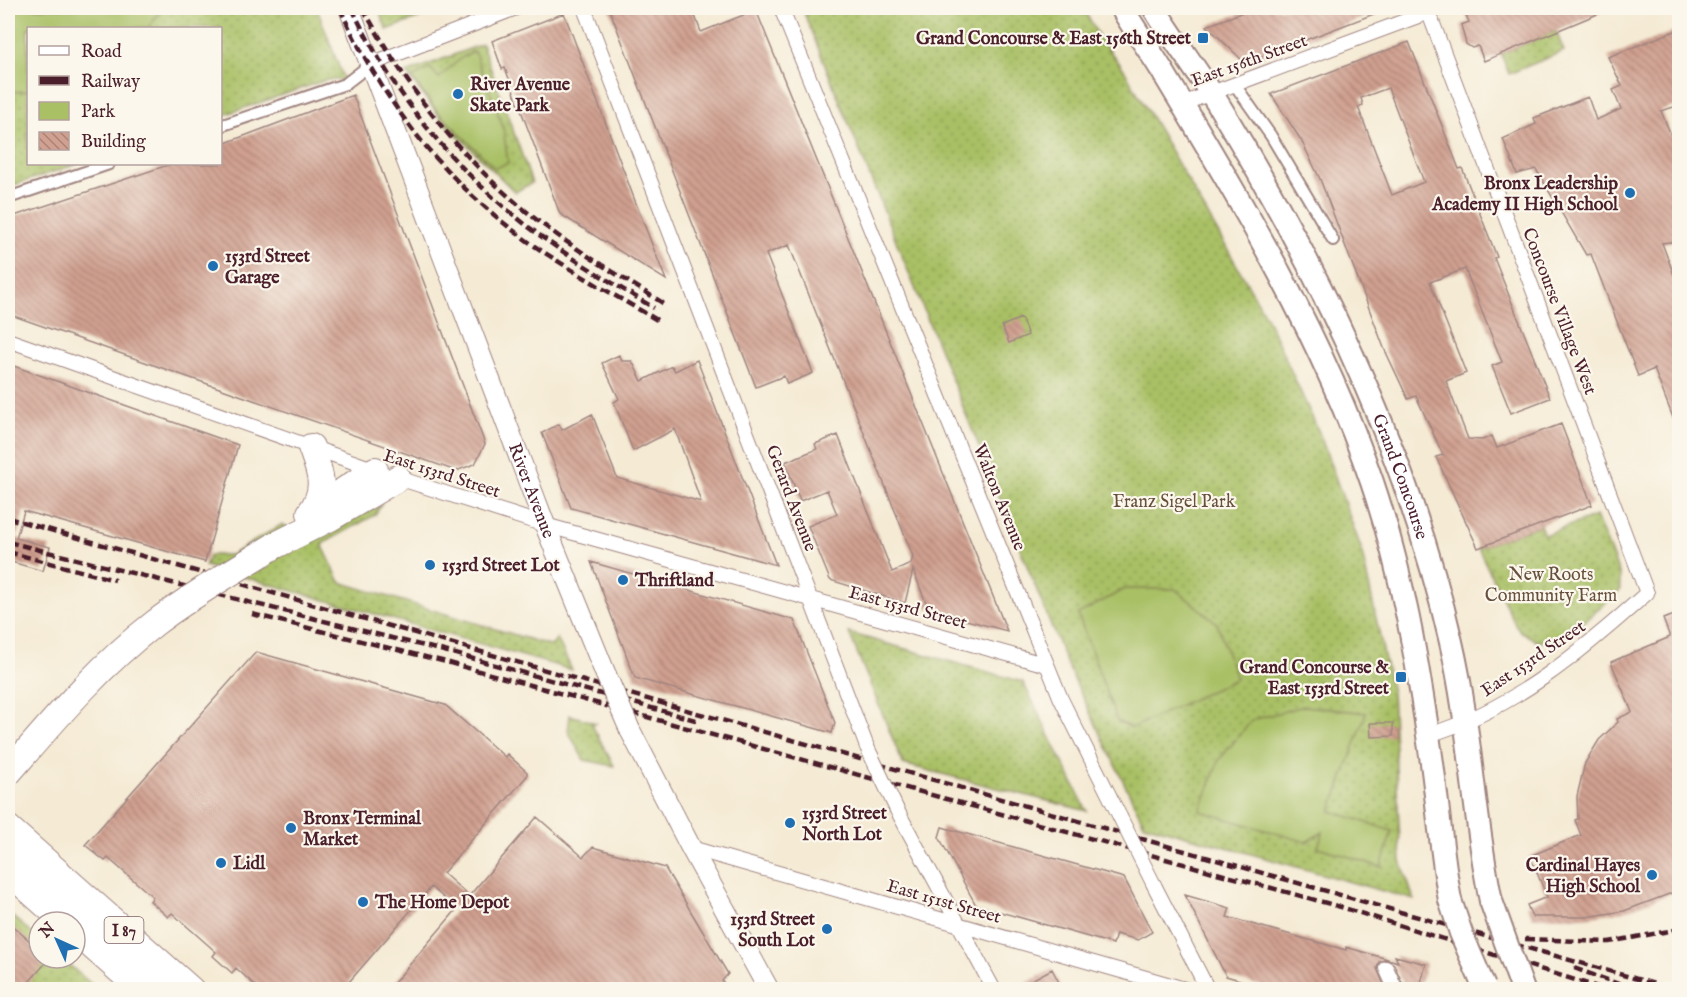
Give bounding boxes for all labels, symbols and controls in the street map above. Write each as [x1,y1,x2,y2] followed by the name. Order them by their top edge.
[27,27,222,165] legend
[916,28,1192,51] place label: Grand Concourse & East 156th Street
[1188,30,1311,93] street label: East 156th Street
[1196,31,1210,45] marker: Grand Concourse & East 156th Street
[81,41,122,64] text: Road
[81,71,140,94] text: Railway
[470,74,571,118] place label: River Avenue Skate Park
[451,87,465,101] marker: River Avenue Skate Park
[81,101,116,124] text: Park
[81,131,146,154] text: Building
[1431,173,1619,217] place label: Bronx Leadership Academy II High School
[1623,186,1637,200] marker: Bronx Leadership Academy II High School
[1516,225,1601,398] street label: Concourse Village West
[225,246,311,290] place label: 153rd Street Garage
[206,259,220,273] marker: 153rd Street Garage
[1366,411,1432,542] street label: Grand Concourse
[502,440,559,542] street label: River Avenue
[967,441,1030,554] street label: Walton Avenue
[760,442,821,555] street label: Gerard Avenue
[380,445,503,504] street label: East 153rd Street
[1113,491,1236,514] park label: Franz Sigel Park
[442,555,560,578] place label: 153rd Street Lot
[423,558,437,572] marker: 153rd Street Lot
[1485,564,1617,608] park label: New Roots Community Farm
[634,570,714,593] place label: Thriftland
[616,573,630,587] marker: Thriftland
[846,582,969,635] street label: East 153rd Street
[1477,616,1591,703] street label: East 153rd Street
[1240,657,1390,701] place label: Grand Concourse & East 153rd Street
[1394,670,1408,684] marker: Grand Concourse & East 153rd Street
[801,803,888,847] place label: 153rd Street North Lot
[303,808,422,852] place label: Bronx Terminal Market
[783,816,797,830] marker: 153rd Street North Lot
[284,821,298,835] marker: Bronx Terminal Market
[233,853,266,876] place label: Lidl
[1526,855,1641,899] place label: Cardinal Hayes High School
[214,856,228,870] marker: Lidl
[1645,868,1659,882] marker: Cardinal Hayes High School
[884,875,1003,930] street label: East 151st Street
[374,892,510,915] place label: The Home Depot
[356,895,370,909] marker: The Home Depot
[730,909,816,953] place label: 153rd Street South Lot
[27,910,87,970] north arrow
[104,917,144,943] road number: I 87
[35,919,60,943] text: N
[820,922,834,936] marker: 153rd Street South Lot

